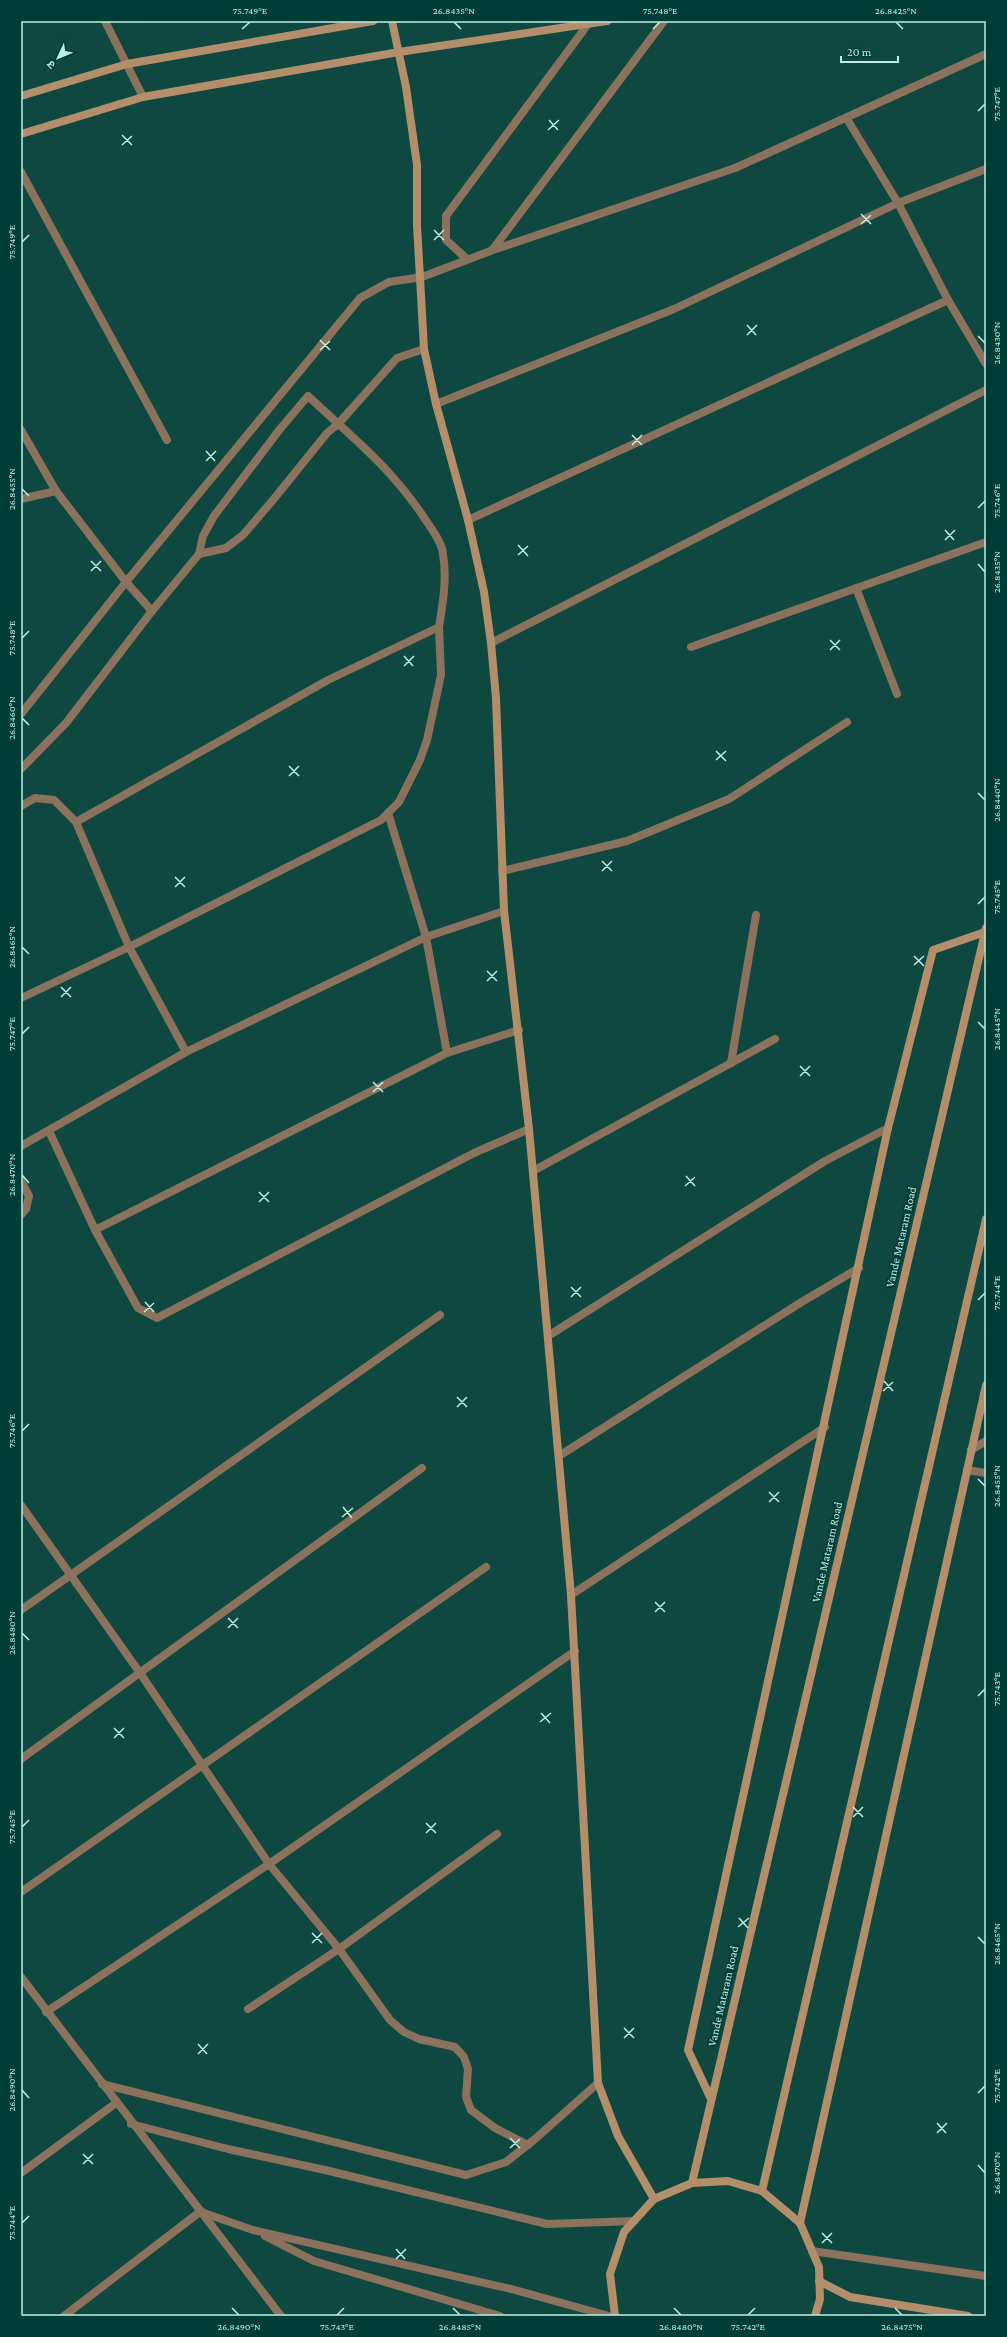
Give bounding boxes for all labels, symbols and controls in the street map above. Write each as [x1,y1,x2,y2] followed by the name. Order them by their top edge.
[233,5,268,16] text: 75.749°E
[433,5,475,16] text: 26.8435°N
[643,5,678,16] text: 75.748°E
[875,5,917,16] text: 26.8425°N
[38,38,78,78] north arrow
[841,38,898,64] scale bar
[847,45,872,59] text: 20 m
[44,58,57,71] text: उ
[991,87,1002,121] text: 75.747°E
[6,224,17,259] text: 75.749°E
[991,321,1002,364] text: 26.8430°N
[6,468,17,510] text: 26.8455°N
[991,483,1002,518] text: 75.746°E
[991,551,1002,593] text: 26.8435°N
[6,620,17,655] text: 75.748°E
[6,696,17,740] text: 26.8460°N
[991,778,1002,822] text: 26.8440°N
[991,879,1002,914] text: 75.745°E
[6,926,17,968] text: 26.8465°N
[991,1007,1002,1050] text: 26.8445°N
[6,1017,17,1051] text: 75.747°E
[6,1153,17,1196] text: 26.8470°N
[883,1185,920,1289] street label: Vande Mataram Road
[991,1275,1002,1310] text: 75.744°E
[6,1413,17,1448] text: 75.746°E
[991,1465,1002,1507] text: 26.8455°N
[809,1500,846,1604] street label: Vande Mataram Road
[6,1611,17,1655] text: 26.8480°N
[991,1671,1002,1706] text: 75.743°E
[6,1809,17,1844] text: 75.745°E
[991,1923,1002,1965] text: 26.8465°N
[705,1944,742,2048] street label: Vande Mataram Road
[6,2068,17,2112] text: 26.8490°N
[991,2068,1002,2103] text: 75.742°E
[991,2151,1002,2194] text: 26.8470°N
[6,2205,17,2240] text: 75.744°E
[217,2321,261,2332] text: 26.8490°N
[320,2321,355,2332] text: 75.743°E
[439,2321,482,2332] text: 26.8485°N
[659,2321,703,2332] text: 26.8480°N
[731,2321,766,2332] text: 75.742°E
[881,2321,923,2332] text: 26.8475°N

